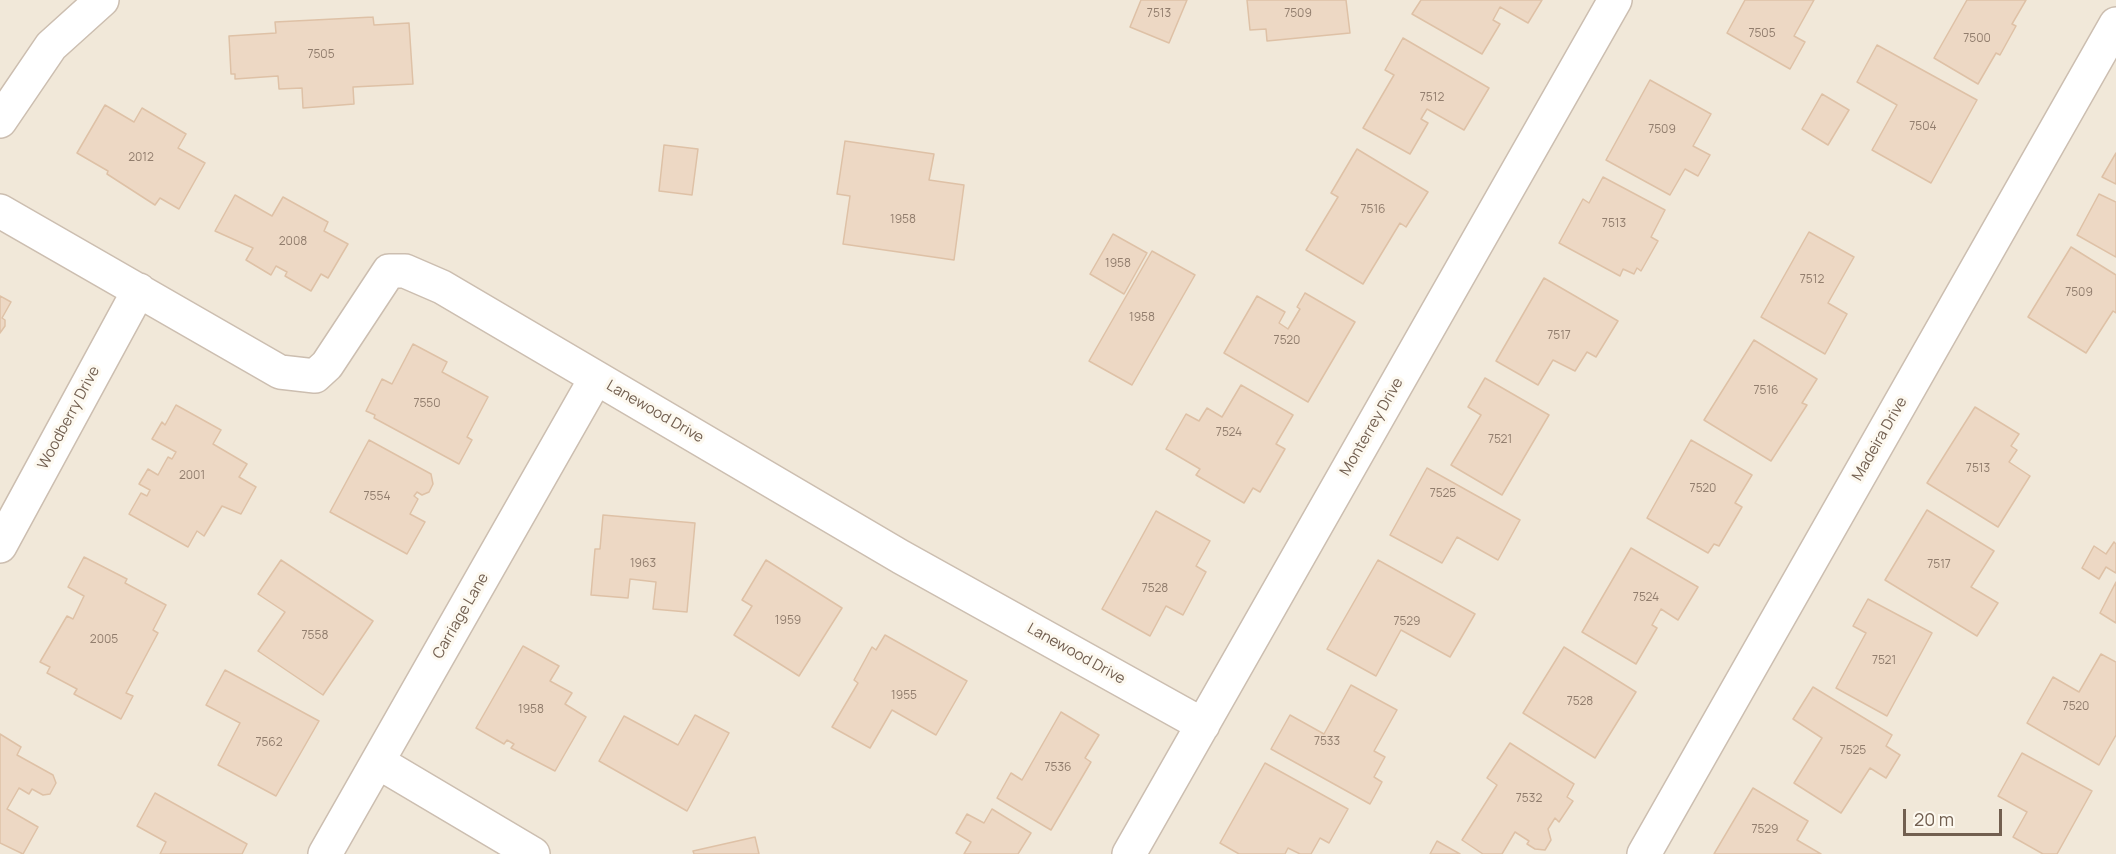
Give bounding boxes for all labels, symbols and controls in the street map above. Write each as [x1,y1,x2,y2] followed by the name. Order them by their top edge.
[1147,7,1171,21] house number: 7513
[1284,7,1312,21] house number: 7509
[1748,27,1776,41] house number: 7505
[1963,32,1991,46] house number: 7500
[307,48,335,62] house number: 7505
[1420,91,1444,105] house number: 7512
[1909,120,1937,134] house number: 7504
[1648,123,1676,137] house number: 7509
[128,151,154,165] house number: 2012
[1360,203,1386,217] house number: 7516
[890,213,916,227] house number: 1958
[1602,217,1626,231] house number: 7513
[279,235,307,249] house number: 2008
[1105,257,1131,271] house number: 1958
[1800,273,1824,287] house number: 7512
[2065,286,2093,300] house number: 7509
[1129,311,1155,325] house number: 1958
[1547,329,1571,343] house number: 7517
[1274,334,1300,348] house number: 7520
[34,363,104,473] street label: Woodberry Drive
[1337,375,1407,479] street label: Monterrey Drive
[603,377,707,447] street label: Lanewood Drive
[1753,384,1779,398] house number: 7516
[1849,394,1911,484] street label: Madeira Drive
[413,397,441,411] house number: 7550
[1216,426,1242,440] house number: 7524
[1488,433,1512,447] house number: 7521
[1966,462,1990,476] house number: 7513
[179,469,205,483] house number: 2001
[1690,482,1716,496] house number: 7520
[1430,487,1456,501] house number: 7525
[364,490,390,504] house number: 7554
[630,557,656,571] house number: 1963
[1927,558,1951,572] house number: 7517
[429,570,493,662] street label: Carriage Lane
[1142,582,1168,596] house number: 7528
[1633,591,1659,605] house number: 7524
[775,614,801,628] house number: 1959
[1394,615,1420,629] house number: 7529
[1024,620,1128,688] street label: Lanewood Drive
[302,629,328,643] house number: 7558
[90,633,118,647] house number: 2005
[1872,654,1896,668] house number: 7521
[891,689,917,703] house number: 1955
[1567,695,1593,709] house number: 7528
[2063,700,2089,714] house number: 7520
[518,703,544,717] house number: 1958
[1314,735,1340,749] house number: 7533
[255,736,283,750] house number: 7562
[1840,744,1866,758] house number: 7525
[1044,761,1072,775] house number: 7536
[1516,792,1542,806] house number: 7532
[1906,797,2005,835] scale bar
[1914,807,1954,831] text: 20 m
[1752,823,1778,837] house number: 7529

